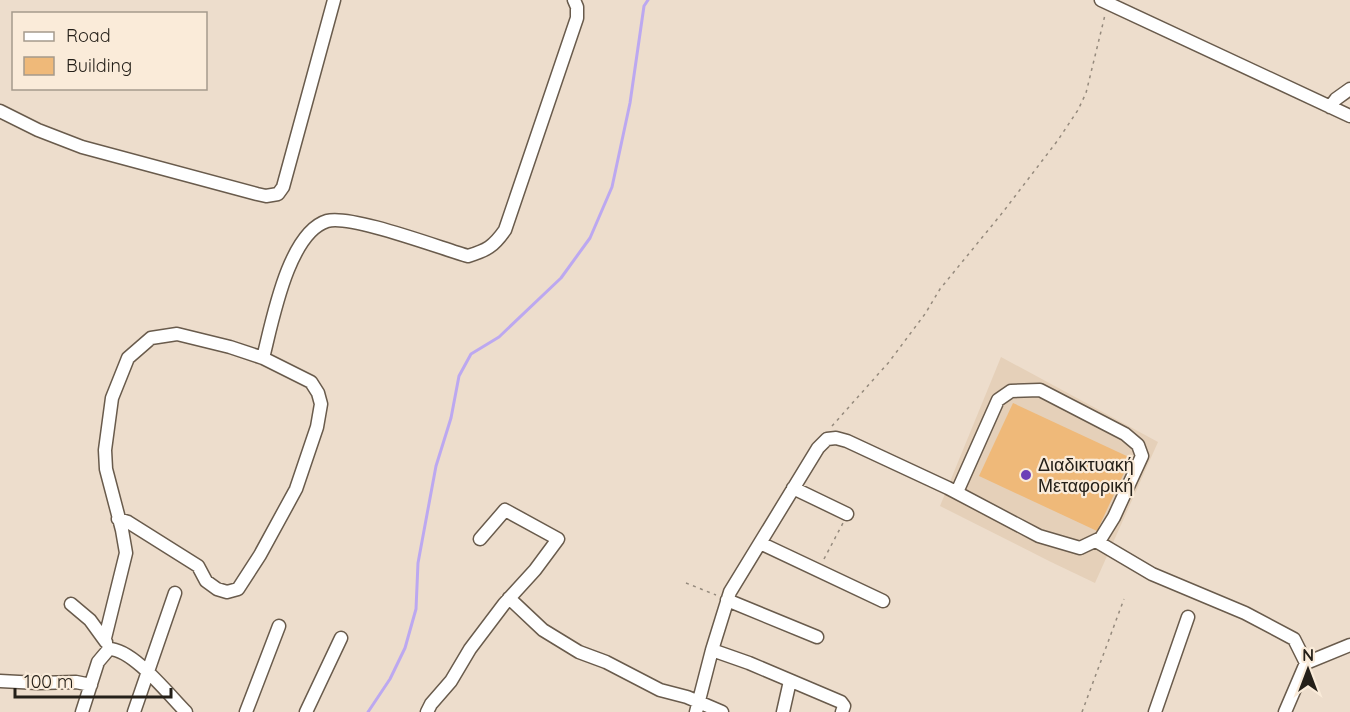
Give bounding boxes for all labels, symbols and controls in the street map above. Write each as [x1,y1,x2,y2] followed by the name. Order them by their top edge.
[12,12,207,90] legend
[66,24,111,47] text: Road
[66,54,132,77] text: Building
[1038,453,1134,497] place label: Διαδικτυακή Μεταφορική
[1019,468,1033,482] marker: Διαδικτυακή Μεταφορική
[1278,640,1338,700] north arrow
[1302,645,1314,665] text: N
[15,661,171,699] scale bar
[24,670,73,693] text: 100 m

